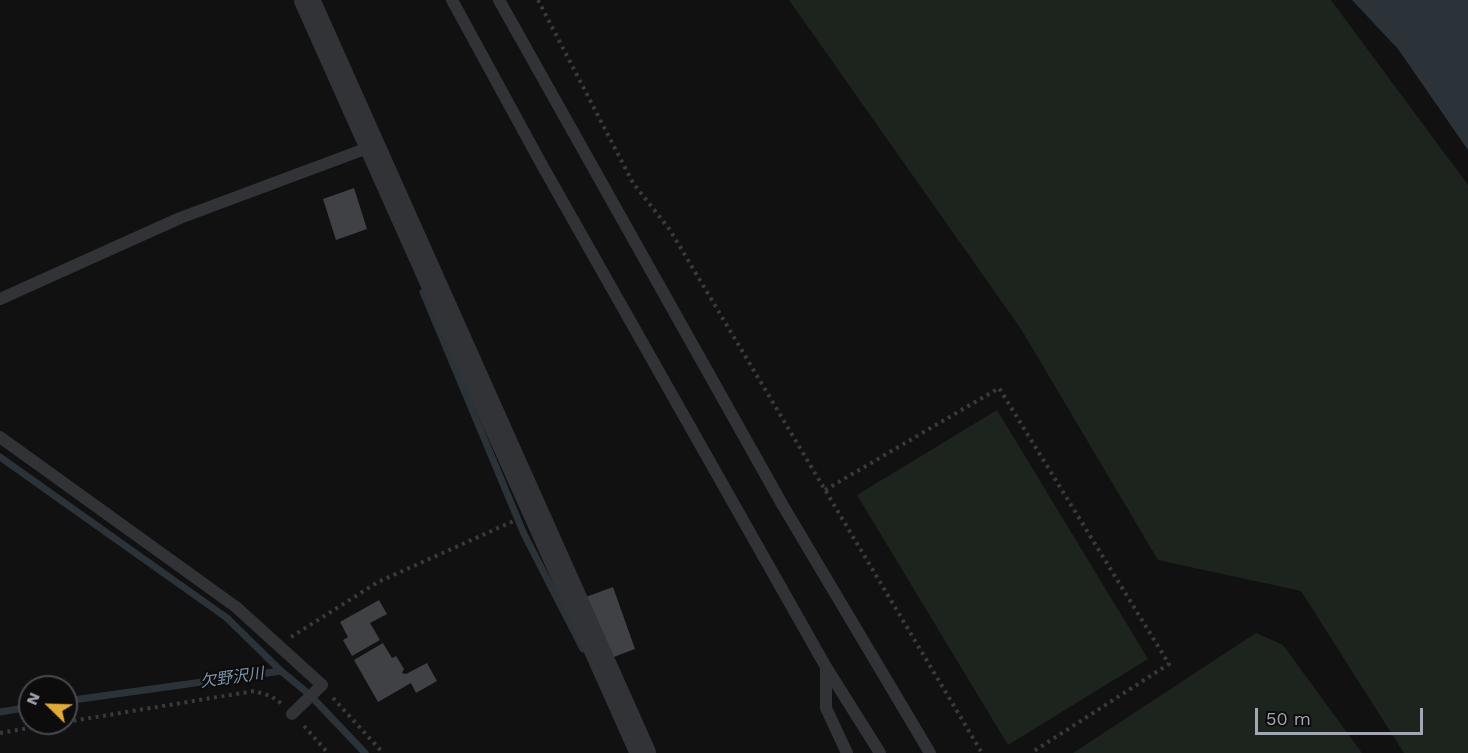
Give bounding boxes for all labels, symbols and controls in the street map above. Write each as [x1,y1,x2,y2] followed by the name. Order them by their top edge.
[199,664,265,692] water label: 欠野沢川
[18,675,78,735] north arrow
[22,689,44,708] text: N
[1258,696,1426,734] scale bar
[1266,708,1311,729] text: 50 m

